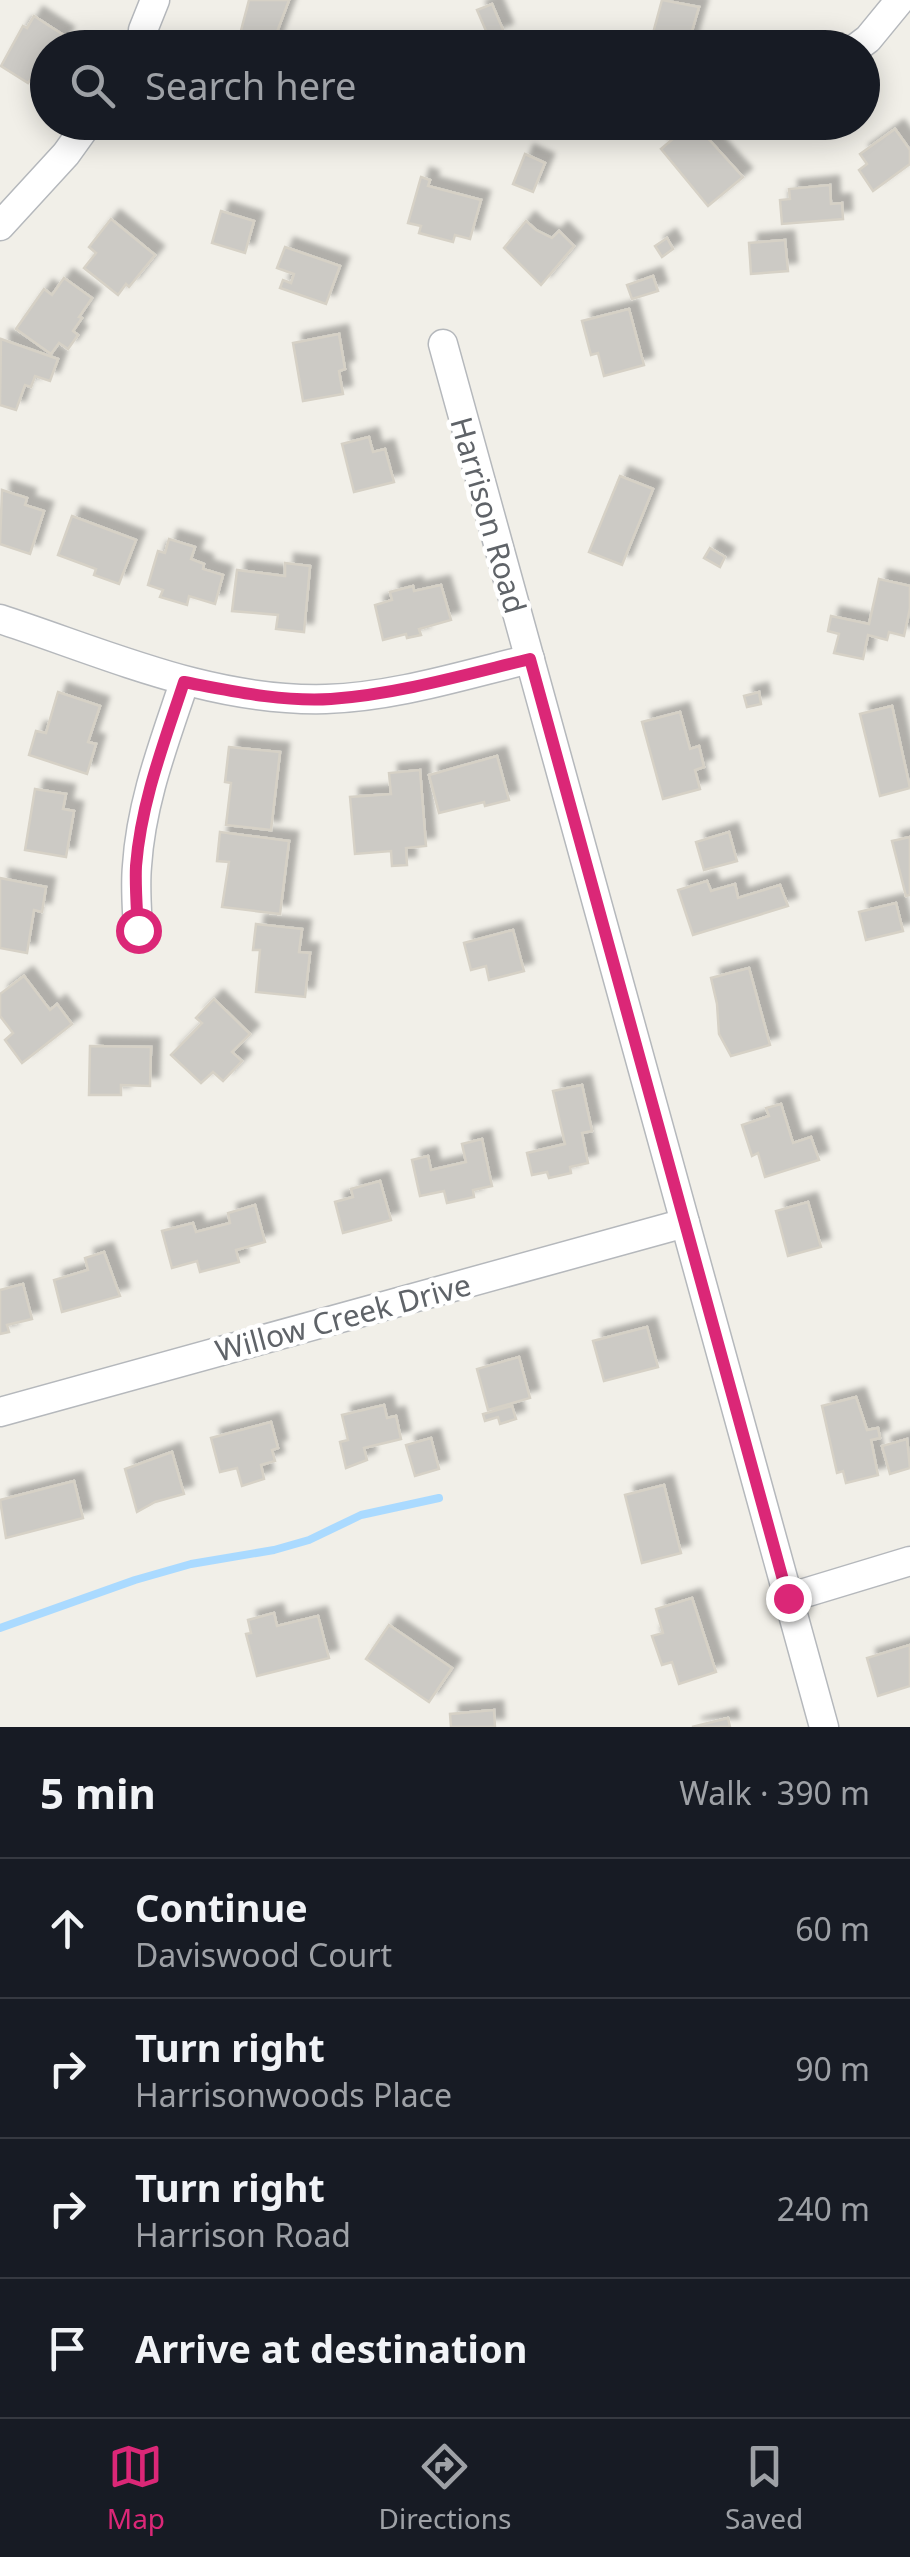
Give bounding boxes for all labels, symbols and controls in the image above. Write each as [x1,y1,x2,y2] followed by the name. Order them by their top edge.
[30,30,880,140] search box
[65,58,120,113] icon: search
[145,59,356,111] text: Search here
[441,412,537,618] street label: Harrison Road
[116,908,162,954] route start
[211,1263,475,1371] street label: Willow Creek Drive
[766,1576,812,1622] route end
[40,1764,156,1821] text: 5 min
[679,1771,870,1814] text: Walk · 390 m
[135,1881,308,1933] text: Continue
[40,1901,95,1956] icon: ahead
[795,1907,870,1950] text: 60 m
[135,1933,392,1976] text: Daviswood Court
[135,2021,325,2073] text: Turn right
[40,2041,95,2096] icon: right
[795,2047,870,2090] text: 90 m
[135,2073,452,2116] text: Harrisonwoods Place
[135,2161,325,2213] text: Turn right
[40,2181,95,2236] icon: right
[777,2187,870,2230] text: 240 m
[135,2213,351,2256] text: Harrison Road
[40,2321,95,2376] icon: arrive
[135,2322,527,2374] text: Arrive at destination
[107,2439,165,2537] tab: Map
[379,2439,511,2537] tab: Directions
[725,2439,803,2537] tab: Saved

